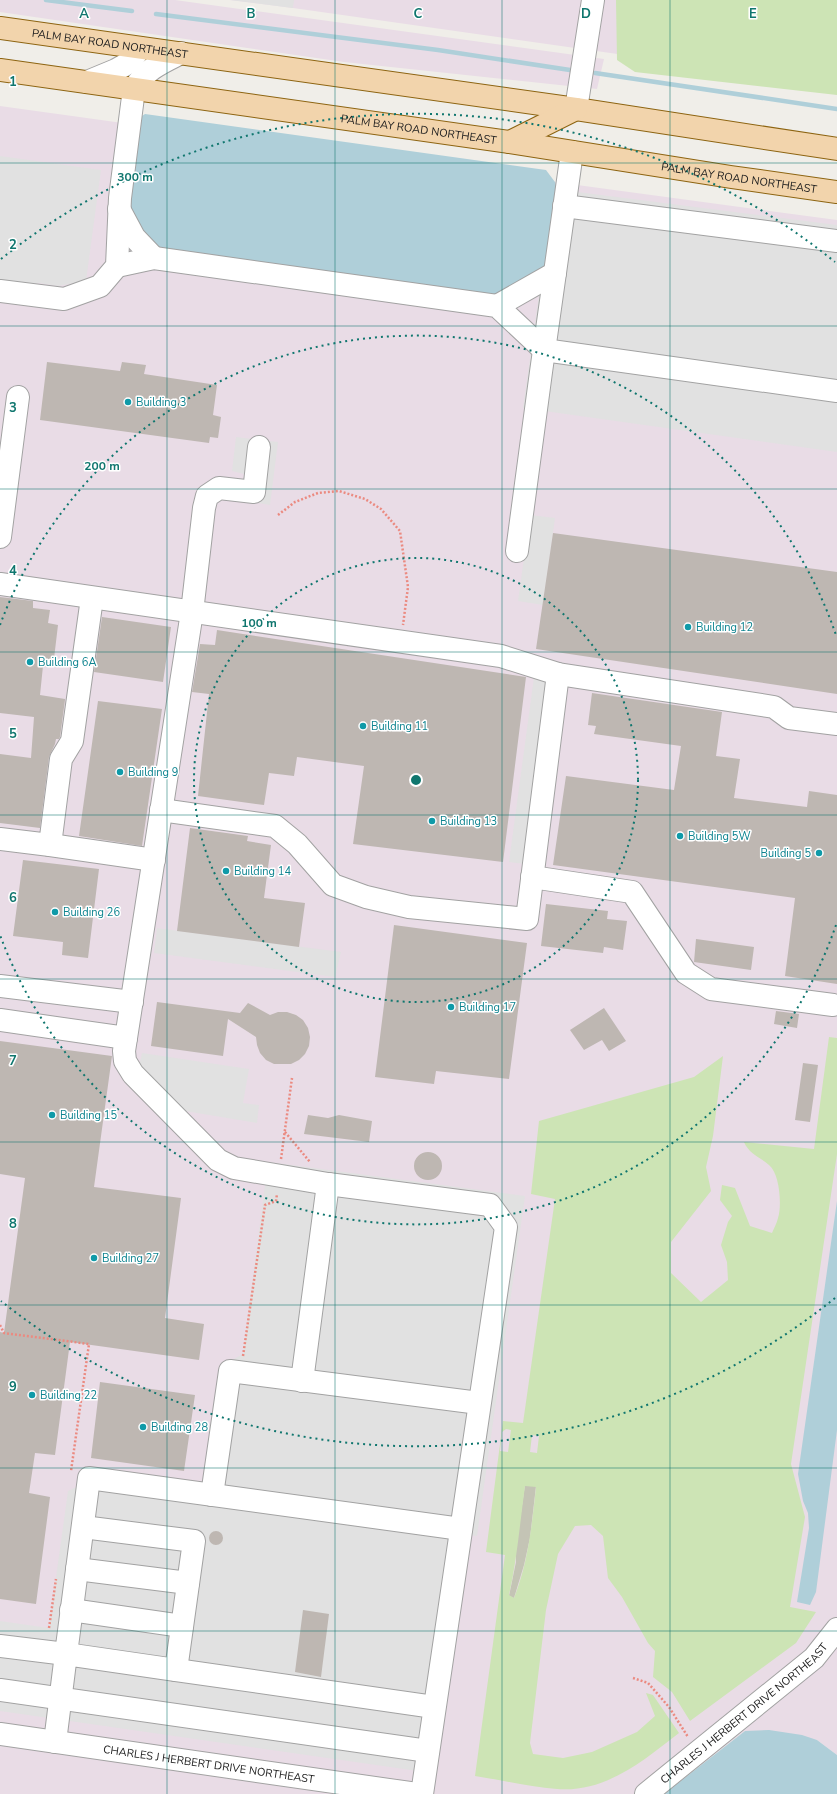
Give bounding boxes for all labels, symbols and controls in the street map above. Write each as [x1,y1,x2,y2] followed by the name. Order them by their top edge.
[79,5,89,23] text: A
[247,5,256,23] text: B
[414,5,423,23] text: C
[581,5,591,23] text: D
[749,5,757,23] text: E
[31,25,189,62] street label: PALM BAY ROAD NORTHEAST
[9,73,17,91] text: 1
[340,111,498,148] street label: PALM BAY ROAD NORTHEAST
[660,159,818,197] street label: PALM BAY ROAD NORTHEAST
[117,169,153,185] text: 300 m
[9,236,17,254] text: 2
[136,395,186,410] place label: Building 3
[123,397,133,407] marker: Building 3
[9,399,17,417] text: 3
[84,458,120,474] text: 200 m
[9,562,17,580] text: 4
[241,615,277,631] text: 100 m
[696,620,753,635] place label: Building 12
[683,622,693,632] marker: Building 12
[38,655,96,670] place label: Building 6A
[25,657,35,667] marker: Building 6A
[371,719,428,734] place label: Building 11
[358,721,368,731] marker: Building 11
[9,725,17,743] text: 5
[128,765,178,780] place label: Building 9
[115,767,125,777] marker: Building 9
[409,773,423,787] centre of rings
[440,814,497,829] place label: Building 13
[427,816,437,826] marker: Building 13
[688,829,751,844] place label: Building 5W
[675,831,685,841] marker: Building 5W
[761,846,811,861] place label: Building 5
[814,848,824,858] marker: Building 5
[234,864,291,879] place label: Building 14
[221,866,231,876] marker: Building 14
[9,889,17,907] text: 6
[63,905,120,920] place label: Building 26
[50,907,60,917] marker: Building 26
[459,1000,516,1015] place label: Building 17
[446,1002,456,1012] marker: Building 17
[9,1052,17,1070] text: 7
[60,1108,117,1123] place label: Building 15
[47,1110,57,1120] marker: Building 15
[9,1215,17,1233] text: 8
[102,1251,159,1266] place label: Building 27
[89,1253,99,1263] marker: Building 27
[9,1378,17,1396] text: 9
[40,1388,97,1403] place label: Building 22
[27,1390,37,1400] marker: Building 22
[151,1420,208,1435] place label: Building 28
[138,1422,148,1432] marker: Building 28
[657,1639,831,1787] street label: CHARLES J HERBERT DRIVE NORTHEAST
[102,1741,316,1787] street label: CHARLES J HERBERT DRIVE NORTHEAST

